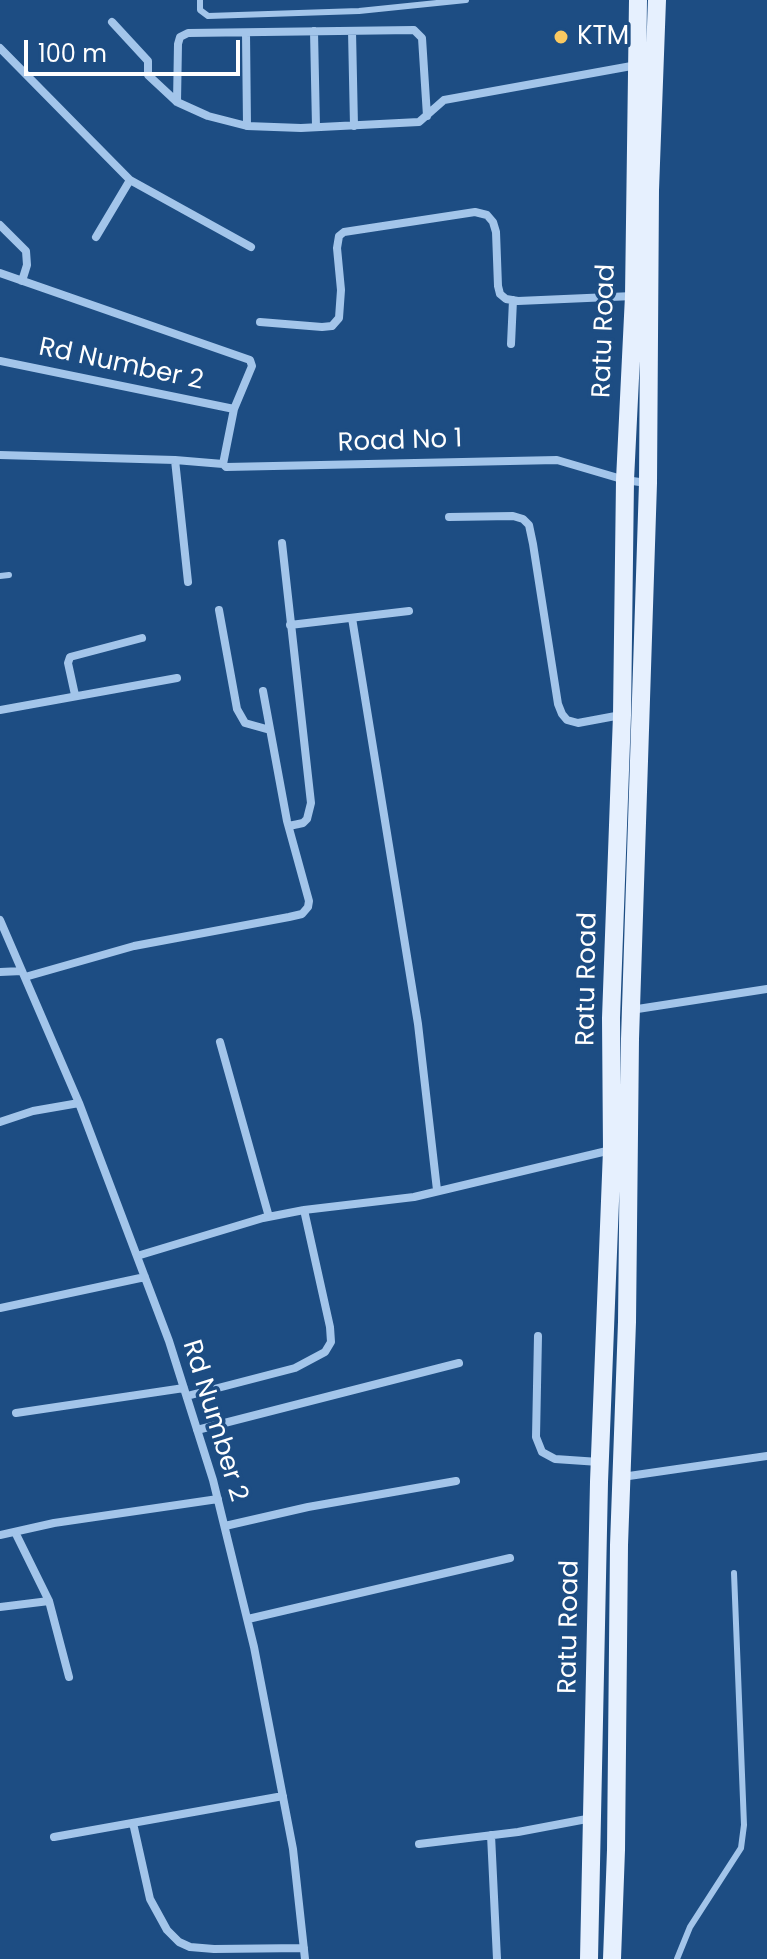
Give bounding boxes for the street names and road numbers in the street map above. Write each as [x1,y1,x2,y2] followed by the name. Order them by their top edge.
[587,263,623,399] street label: Ratu Road
[36,332,206,398] street label: Rd Number 2
[337,424,463,460] street label: Road No 1
[571,912,605,1046] street label: Ratu Road
[175,1336,253,1506] street label: Rd Number 2
[553,1560,587,1694] street label: Ratu Road

